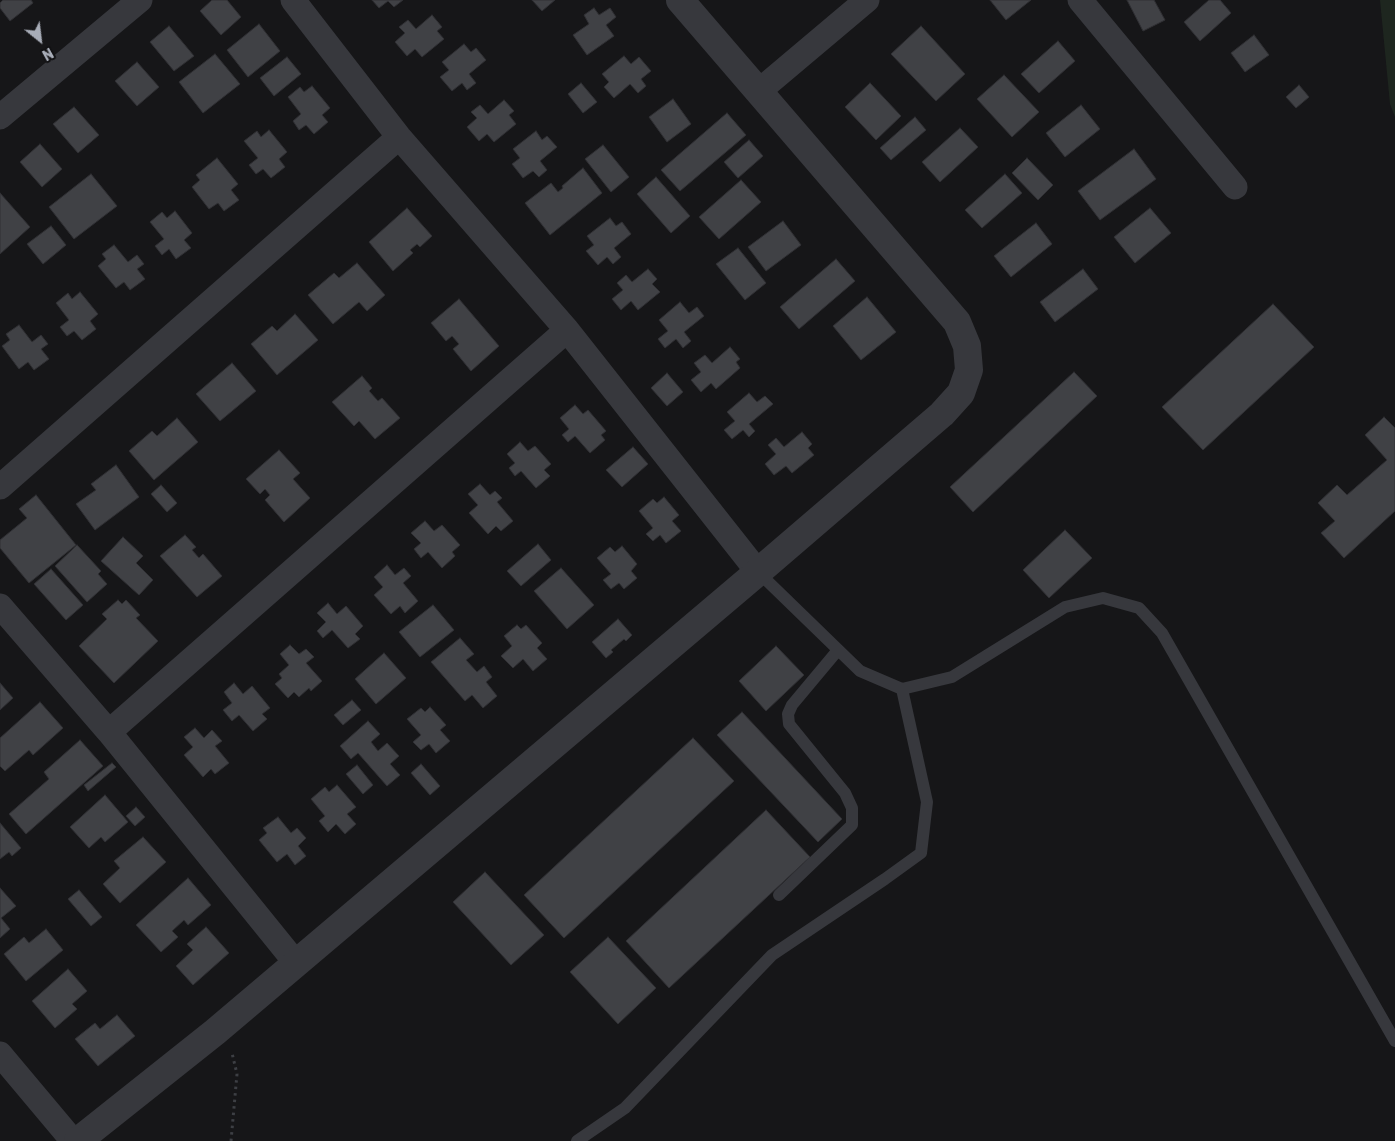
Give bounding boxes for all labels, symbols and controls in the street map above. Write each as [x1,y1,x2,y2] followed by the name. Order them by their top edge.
[15,15,65,65] north arrow
[39,44,56,63] text: N

